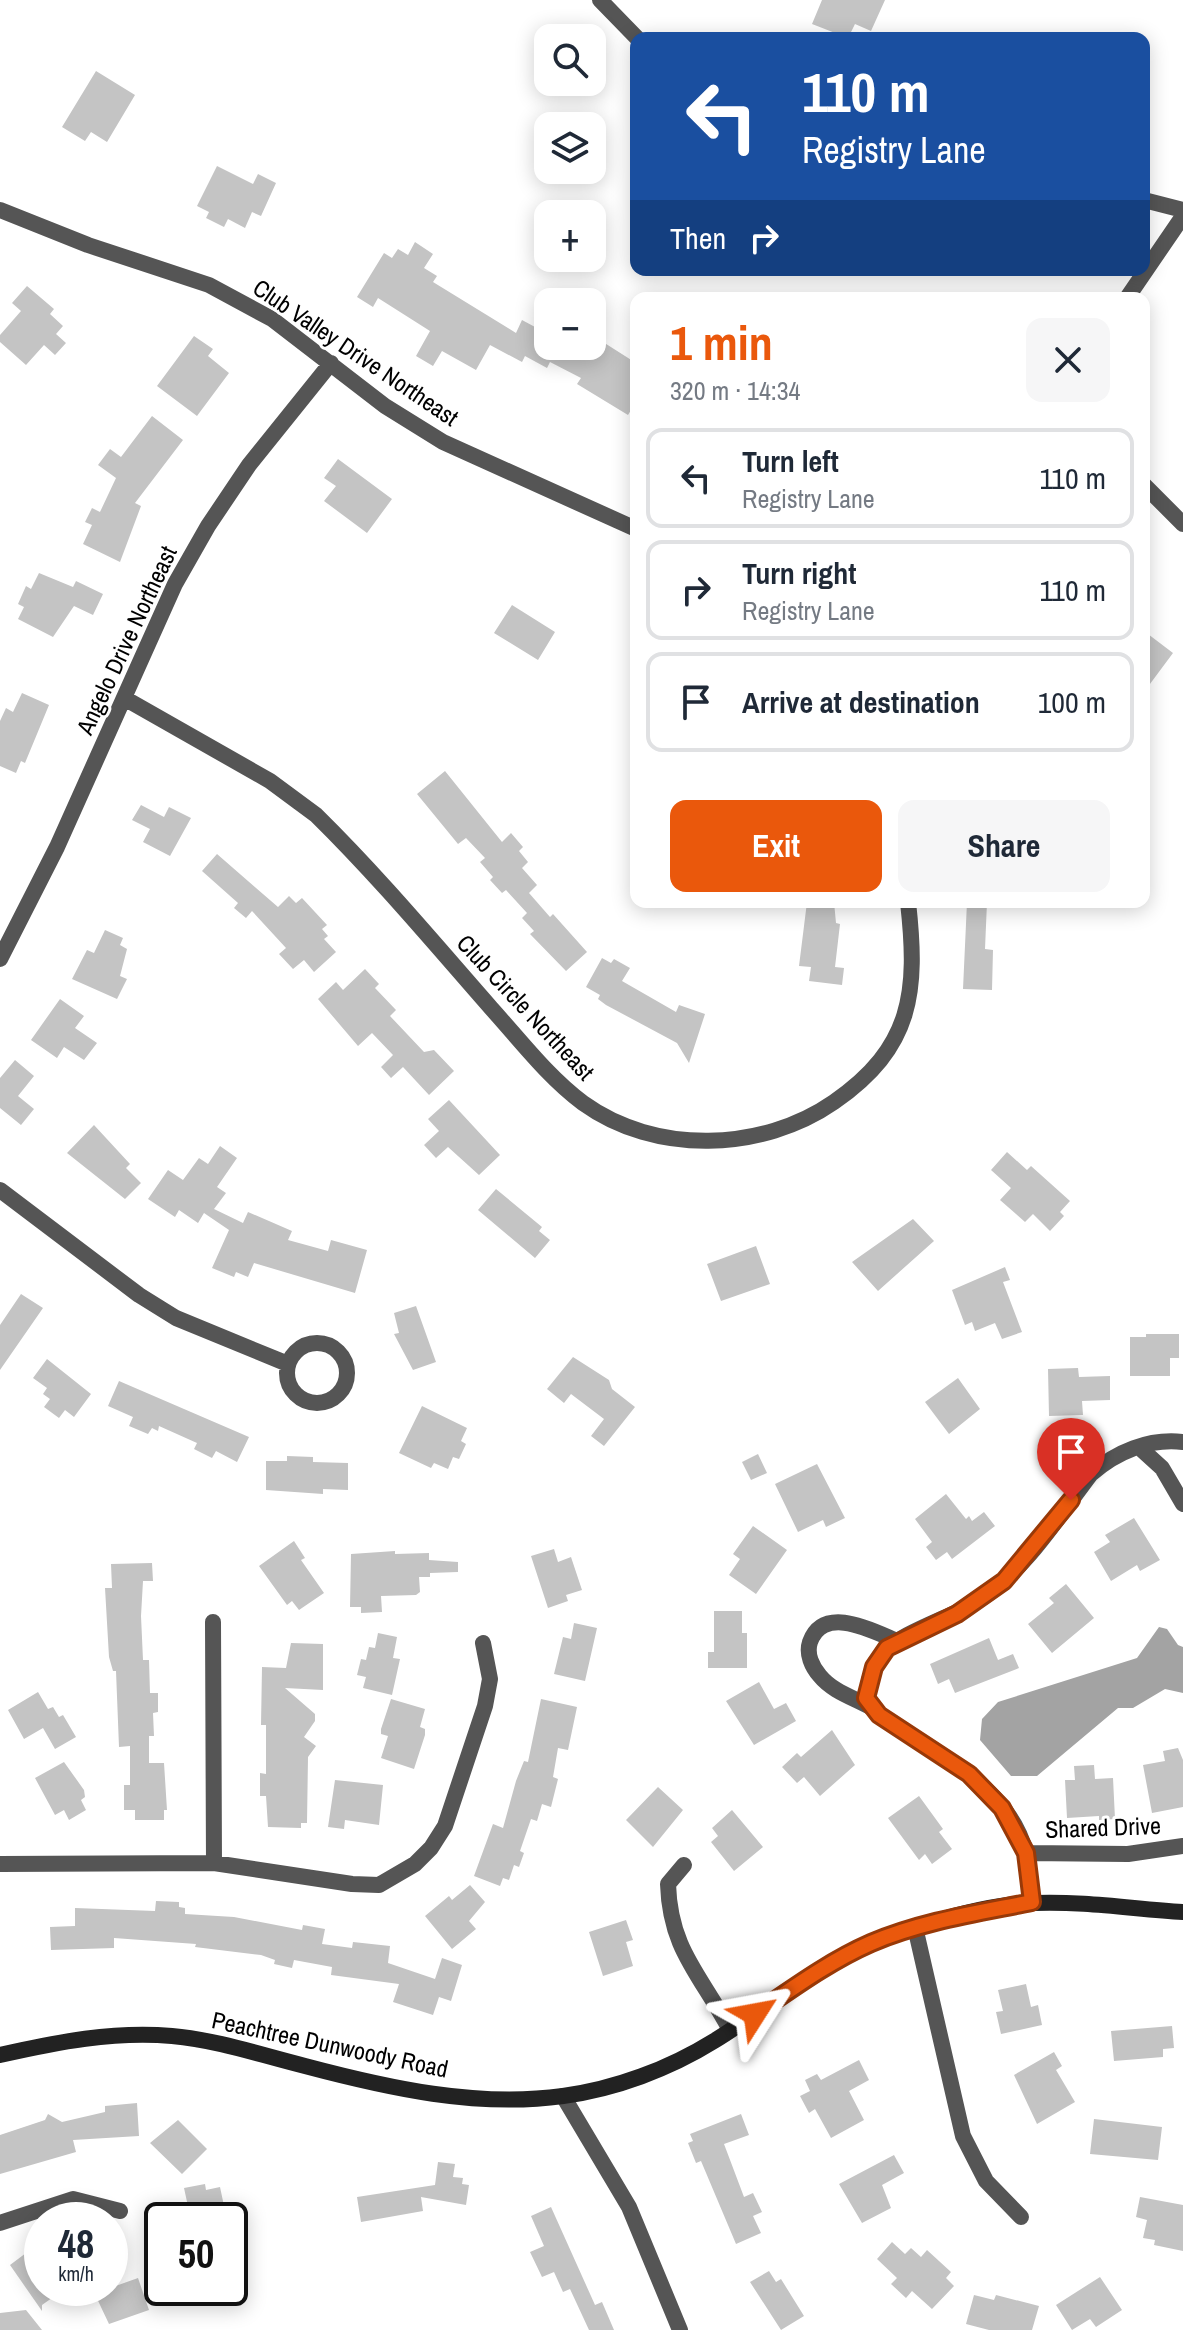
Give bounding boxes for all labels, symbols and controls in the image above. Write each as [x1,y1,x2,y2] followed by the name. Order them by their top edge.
[534,24,606,360] map controls
[534,24,606,96] button: search
[802,54,930,129] text: 110 m
[670,64,774,168] icon: left
[534,112,606,184] button: layers
[802,126,986,174] text: Registry Lane
[534,200,606,272] button: +
[742,216,786,260] icon: right
[670,218,726,258] text: Then
[247,271,465,433] street label: Club Valley Drive Northeast
[534,288,606,360] button: −
[670,310,773,375] text: 1 min
[1026,318,1110,402] button: close
[670,373,800,408] text: 320 m · 14:34
[742,441,839,481] text: Turn left
[674,456,718,500] icon: left
[1039,458,1106,498] text: 110 m
[742,481,875,516] text: Registry Lane
[68,540,184,740] street label: Angelo Drive Northeast
[742,553,856,593] text: Turn right
[674,568,718,612] icon: right
[1039,570,1106,610] text: 110 m
[742,593,875,628] text: Registry Lane
[674,680,718,724] icon: arrive
[742,682,980,722] text: Arrive at destination
[1038,682,1106,722] text: 100 m
[670,800,882,892] button: Exit
[898,800,1110,892] button: Share
[450,927,602,1087] street label: Club Circle Northeast
[1037,1418,1105,1500] pin
[1049,1430,1093,1474] icon: arrive
[1045,1809,1161,1845] street label: Shared Drive
[713,1972,797,2056] position arrow
[209,2003,451,2085] street label: Peachtree Dunwoody Road
[144,2202,248,2306] speed limit sign: 50
[58,2217,94,2270] text: 48
[58,2260,94,2287] text: km/h

